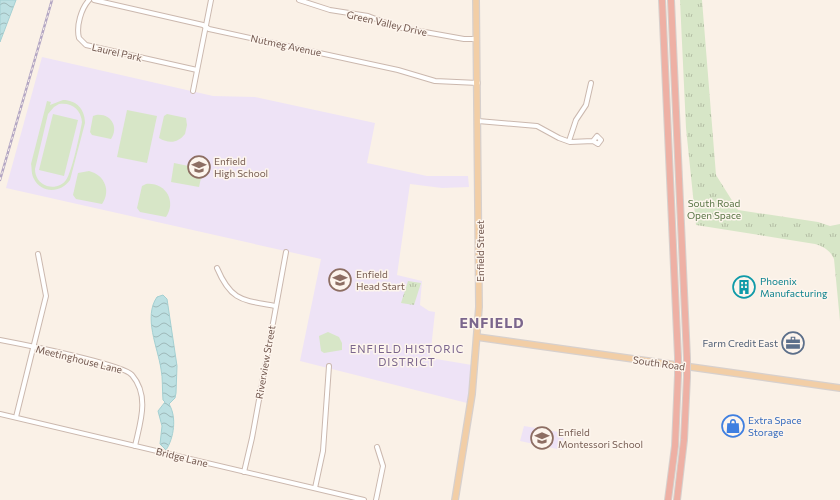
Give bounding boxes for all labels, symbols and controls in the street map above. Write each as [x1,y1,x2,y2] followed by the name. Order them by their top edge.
[346,8,428,38] street label: Green Valley Drive
[250,32,322,58] street label: Nutmeg Avenue
[91,40,144,64] street label: Laurel Park
[186,154,212,180] school or university icon: Enfield High School
[214,155,268,179] place label: Enfield High School
[687,197,741,221] park label: South Road Open Space
[474,220,486,282] street label: Enfield Street
[327,267,353,293] school or university icon: Enfield Head Start
[356,268,405,292] place label: Enfield Head Start
[731,274,757,300] building icon: Phoenix Manufacturing
[760,275,828,299] place label: Phoenix Manufacturing
[459,314,525,331] district label: ENFIELD
[253,324,277,400] street label: Riverview Street
[780,330,806,356] office icon: Farm Credit East
[703,337,778,349] place label: Farm Credit East
[34,342,124,376] street label: Meetinghouse Lane
[350,342,464,368] district label: ENFIELD HISTORIC DISTRICT
[632,353,686,373] street label: South Road
[720,413,746,439] shop icon: Extra Space Storage
[748,414,802,438] place label: Extra Space Storage
[529,425,555,451] school or university icon: Enfield Montessori School
[558,426,643,450] place label: Enfield Montessori School
[155,445,209,469] street label: Bridge Lane

